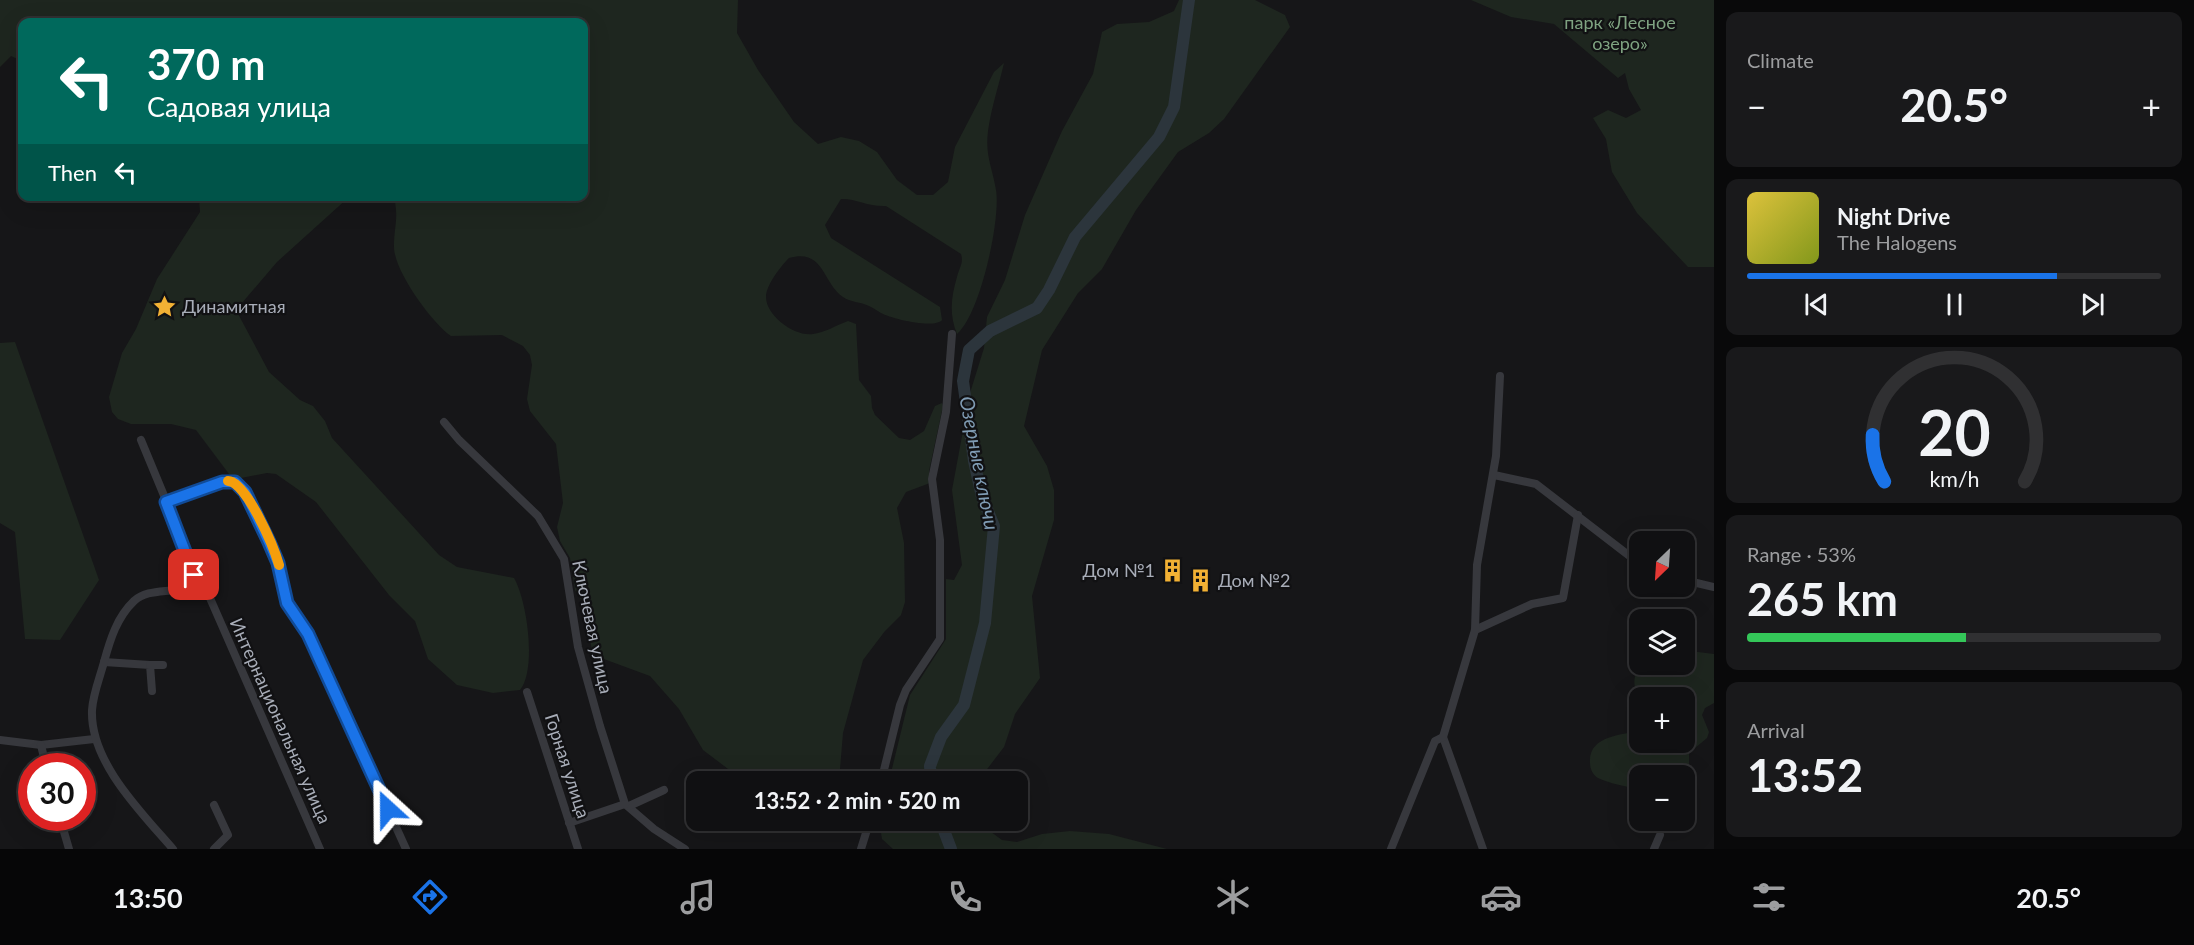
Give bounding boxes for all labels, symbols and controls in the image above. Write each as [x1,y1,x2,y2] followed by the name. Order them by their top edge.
[1564,11,1676,54] park label: парк «Лесное озеро»
[147,39,265,89] text: 370 m
[48,42,126,120] icon: left
[1747,48,1814,72] text: Climate
[1900,78,2008,132] text: 20.5°
[1747,86,1766,126] text: −
[2142,86,2161,126] text: +
[147,90,331,123] text: Садовая улица
[109,156,142,189] icon: left
[48,159,97,186] text: Then
[1837,203,1950,230] text: Night Drive
[1837,230,1957,254] text: The Halogens
[1800,288,1833,321] icon: previous
[1938,288,1971,321] icon: pause
[2076,288,2109,321] icon: next
[151,294,177,320] place icon: Динамитная
[182,295,286,317] place label: Динамитная
[955,394,1005,532] water label: Озерные ключи
[1918,394,1990,469] text: 20
[1929,466,1979,492] text: km/h
[1629,531,1695,597] north arrow
[1629,531,1695,831] map controls
[1747,542,1856,566] text: Range · 53%
[168,549,219,600] pin
[177,558,210,591] icon: arrive
[568,558,618,696] street label: Ключевая улица
[1160,558,1186,584] building icon: Дом №1
[1083,559,1155,581] place label: Дом №1
[1187,568,1213,594] building icon: Дом №2
[1218,569,1290,591] place label: Дом №2
[1747,572,1898,626] text: 265 km
[1629,609,1695,675] button: layers
[226,614,336,827] street label: Интернациональная улица
[1629,687,1695,753] button: +
[541,711,595,821] street label: Горная улица
[1747,718,1805,742] text: Arrival
[1747,748,1863,802] text: 13:52
[18,753,96,831] speed limit sign: 30
[1629,765,1695,831] button: −
[356,777,420,841] position arrow
[754,787,960,814] text: 13:52 · 2 min · 520 m
[409,876,451,918] icon: directions
[677,876,719,918] icon: music
[944,876,986,918] icon: phone
[1212,876,1254,918] icon: climate
[1480,876,1522,918] icon: car
[1748,876,1790,918] icon: filters
[113,881,183,914] text: 13:50
[2016,881,2081,914] text: 20.5°

